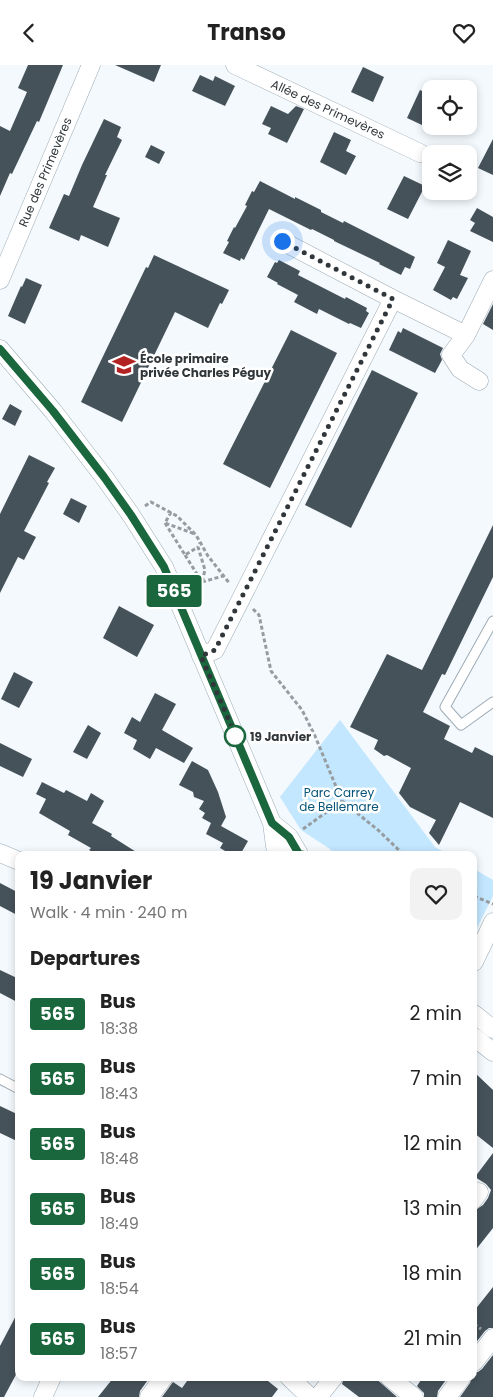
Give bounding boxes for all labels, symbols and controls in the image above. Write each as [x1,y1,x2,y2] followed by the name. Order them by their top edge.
[207,17,286,48] text: Transo
[15,19,43,47] icon: back
[450,19,478,47] icon: heart
[268,75,388,143] street label: Allée des Primevères
[422,80,477,200] map controls
[422,80,477,135] button: locate
[14,115,76,229] street label: Rue des Primevères
[422,145,477,200] button: layers
[270,229,295,254] your location
[140,350,271,381] place label: École primaire privée Charles Péguy
[111,352,137,378] school or university icon: École primaire privée Charles Péguy
[145,575,203,607] line badge: 565
[157,578,191,603] text: 565
[224,725,246,747] marker: 19 Janvier
[250,728,311,745] place label: 19 Janvier
[299,784,379,815] park label: Parc Carrey de Bellemare
[30,864,152,897] text: 19 Janvier
[410,868,462,920] button: heart
[30,901,188,924] text: Walk · 4 min · 240 m
[30,945,140,972] text: Departures
[100,988,136,1015] text: Bus
[410,1000,462,1027] text: 2 min
[40,1001,75,1026] text: 565
[100,1017,138,1040] text: 18:38
[100,1053,136,1080] text: Bus
[410,1065,462,1092] text: 7 min
[40,1066,75,1091] text: 565
[100,1082,138,1105] text: 18:43
[100,1118,136,1145] text: Bus
[404,1130,462,1157] text: 12 min
[40,1131,75,1156] text: 565
[100,1147,139,1170] text: 18:48
[100,1183,136,1210] text: Bus
[403,1195,462,1222] text: 13 min
[40,1196,75,1221] text: 565
[100,1212,139,1235] text: 18:49
[100,1248,136,1275] text: Bus
[402,1260,462,1287] text: 18 min
[40,1261,75,1286] text: 565
[100,1277,139,1300] text: 18:54
[100,1313,136,1340] text: Bus
[404,1325,462,1352] text: 21 min
[40,1326,75,1351] text: 565
[100,1342,137,1365] text: 18:57

